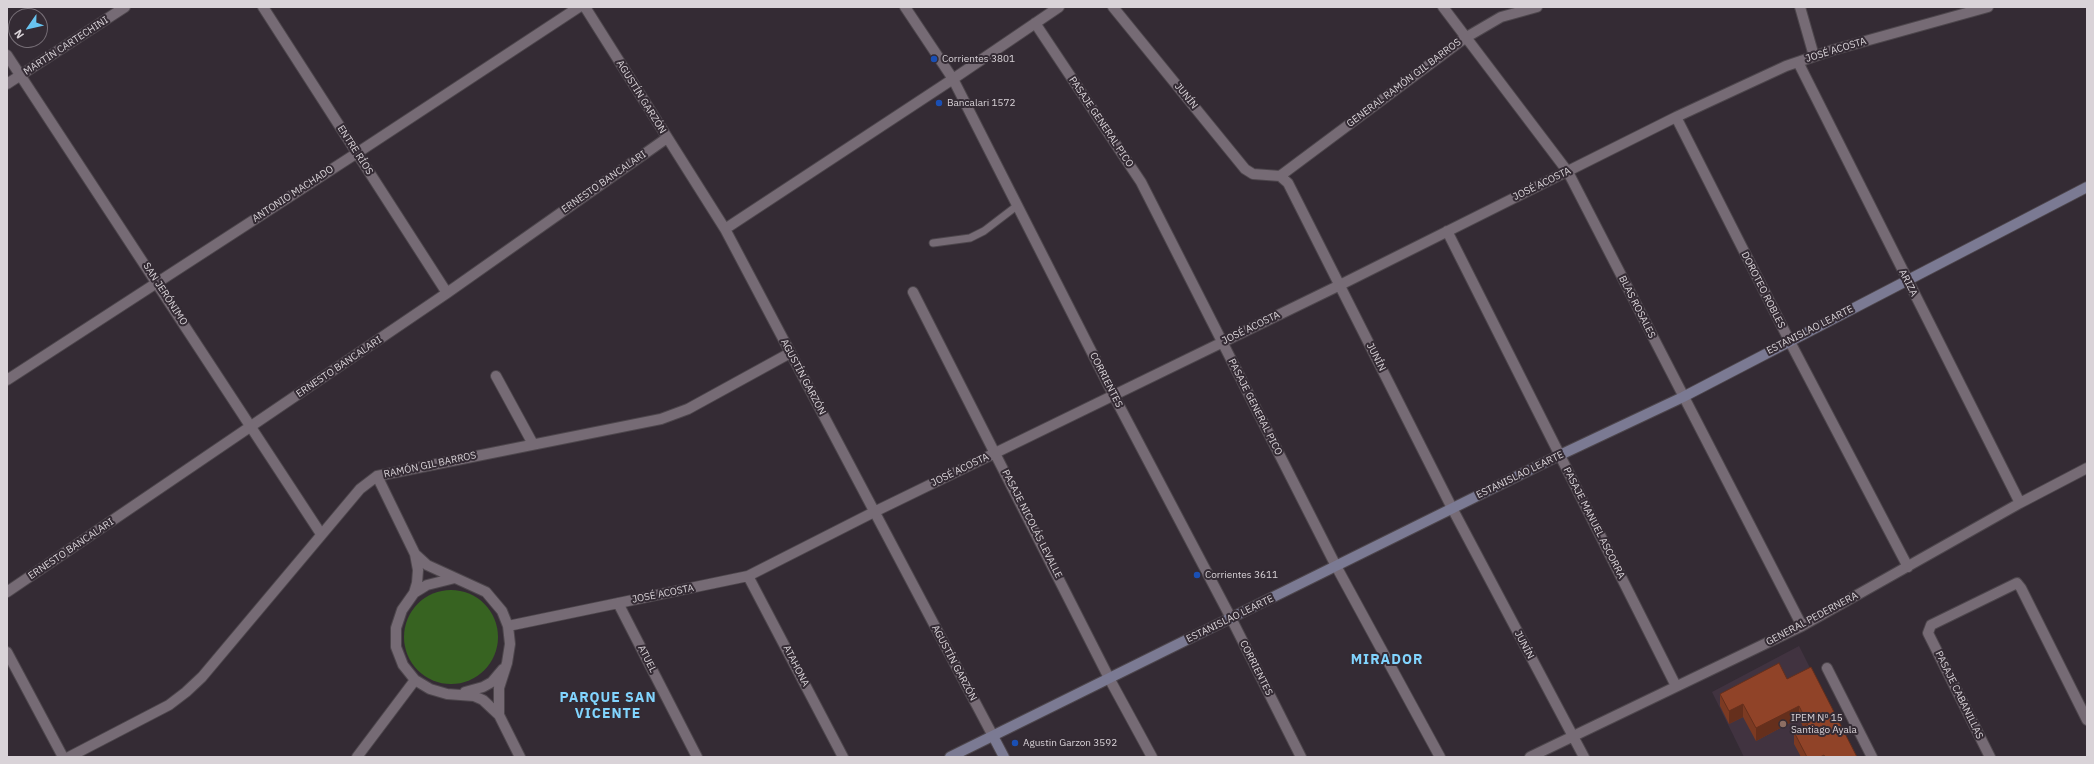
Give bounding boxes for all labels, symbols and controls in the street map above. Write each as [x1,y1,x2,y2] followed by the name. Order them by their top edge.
[8,8,48,48] north arrow
[21,14,111,78] street label: MARTÍN CARTECHINI
[11,27,27,41] text: N
[1804,35,1868,65] street label: JOSÉ ACOSTA
[1344,36,1464,130] street label: GENERAL RAMÓN GIL BARROS
[942,53,1015,65] place label: Corrientes 3801
[929,54,939,64] marker: Corrientes 3801
[614,58,668,136] street label: AGUSTÍN GARZÓN
[1066,74,1136,170] street label: PASAJE GENERAL PICO
[1172,81,1200,111] street label: JUNÍN
[947,97,1016,109] place label: Bancalari 1572
[934,98,944,108] marker: Bancalari 1572
[335,123,375,177] street label: ENTRE RÍOS
[559,148,649,216] street label: ERNESTO BANCALARI
[250,163,336,225] street label: ANTONIO MACHADO
[1511,165,1573,203] street label: JOSÉ ACOSTA
[1738,250,1788,330] street label: DOROTEO ROBLES
[140,260,190,328] street label: SAN JERÓNIMO
[1896,267,1920,299] street label: ARIZA
[1616,274,1658,340] street label: BLAS ROSALES
[1765,303,1855,357] street label: ESTANISLAO LEARTE
[1220,309,1282,347] street label: JOSÉ ACOSTA
[294,334,384,400] street label: ERNESTO BANCALARI
[778,337,828,417] street label: AGUSTÍN GARZÓN
[1364,341,1388,373] street label: JUNÍN
[1087,350,1125,410] street label: CORRIENTES
[1225,357,1285,457] street label: PASAJE GENERAL PICO
[383,449,477,481] street label: RAMÓN GIL BARROS
[1474,449,1566,501] street label: ESTANISLAO LEARTE
[929,451,991,489] street label: JOSÉ ACOSTA
[1561,465,1627,581] street label: PASAJE MANUEL ASCORRA
[999,468,1065,580] street label: PASAJE NICOLÁS LEVALLE
[26,516,116,582] street label: ERNESTO BANCALARI
[1205,569,1278,581] place label: Corrientes 3611
[1192,570,1202,580] marker: Corrientes 3611
[631,582,695,606] street label: JOSÉ ACOSTA
[1764,590,1860,648] street label: GENERAL PEDERNERA
[1184,593,1276,645] street label: ESTANISLAO LEARTE
[929,623,979,703] street label: AGUSTÍN GARZÓN
[1512,629,1536,661] street label: JUNÍN
[1237,638,1275,698] street label: CORRIENTES
[635,643,659,675] street label: ATUEL
[780,643,812,689] street label: ATAHONA
[1932,649,1986,741] street label: PASAJE CABANILLAS
[1351,652,1423,668] district label: MIRADOR
[559,690,657,722] district label: PARQUE SAN VICENTE
[1791,712,1857,736] place label: IPEM Nº 15 Santiago Ayala
[1778,719,1788,729] marker: IPEM Nº 15 Santiago Ayala
[1023,737,1117,749] place label: Agustin Garzon 3592
[1010,738,1020,748] marker: Agustin Garzon 3592

